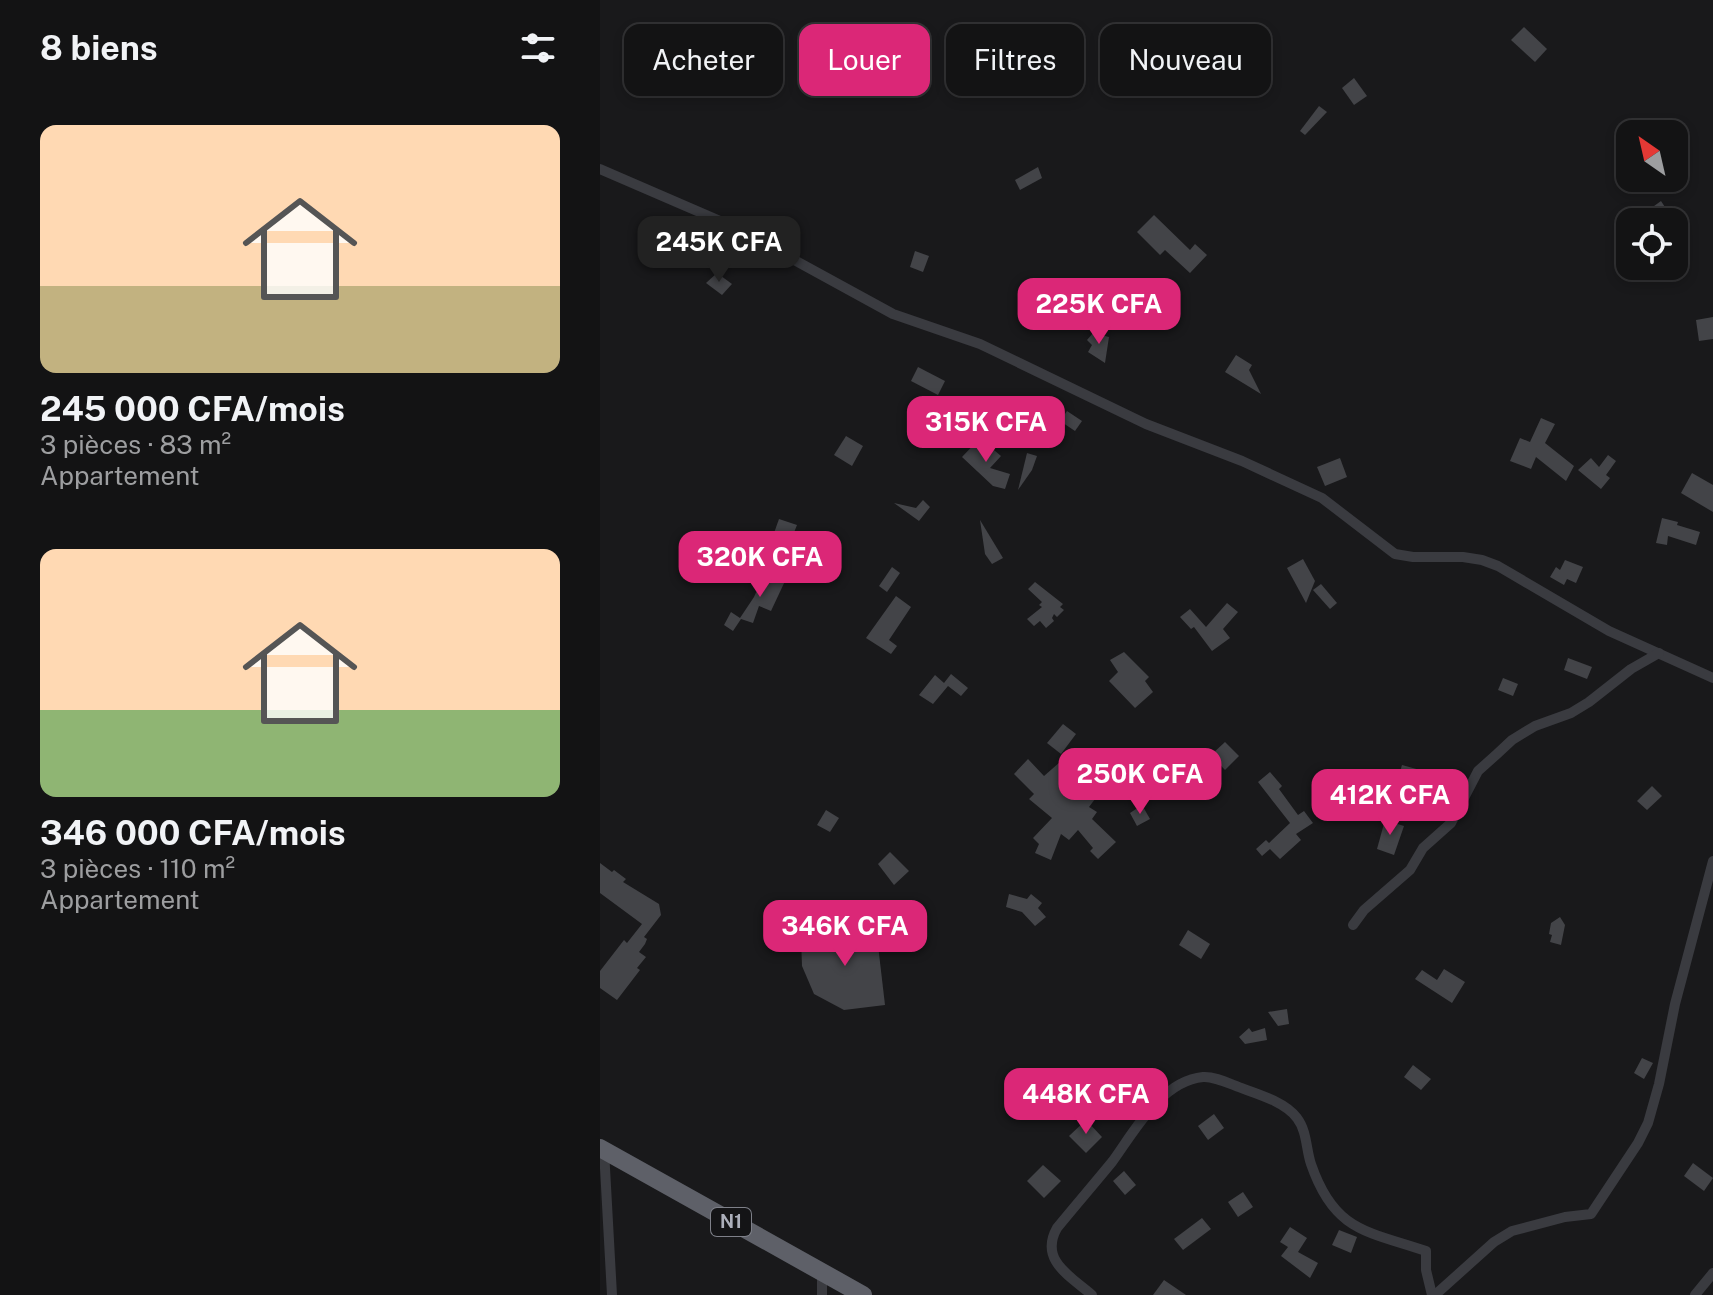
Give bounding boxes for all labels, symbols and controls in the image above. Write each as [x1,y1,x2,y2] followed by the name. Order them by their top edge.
[624,24,783,96] chip: Acheter
[799,24,930,96] chip: Louer
[946,24,1084,96] chip: Filtres
[1100,24,1271,96] chip: Nouveau
[516,26,560,70] icon: filters
[40,28,158,68] text: 8 biens
[1616,120,1688,192] north arrow
[1616,120,1688,280] map controls
[228,177,372,321] icon: home
[1616,208,1688,280] button: locate
[636,216,802,284] pin: 245K CFA
[655,226,783,257] text: 245K CFA
[1016,278,1182,346] pin: 225K CFA
[1036,288,1162,319] text: 225K CFA
[40,389,345,429] text: 245 000 CFA/mois
[903,396,1069,464] pin: 315K CFA
[925,406,1047,437] text: 315K CFA
[40,429,231,460] text: 3 pièces · 83 m²
[40,460,200,491] text: Appartement
[677,531,843,599] pin: 320K CFA
[697,541,823,572] text: 320K CFA
[228,601,372,745] icon: home
[1057,748,1223,816] pin: 250K CFA
[1076,758,1204,789] text: 250K CFA
[1307,769,1473,837] pin: 412K CFA
[1330,779,1450,810] text: 412K CFA
[40,813,346,853] text: 346 000 CFA/mois
[40,853,235,884] text: 3 pièces · 110 m²
[40,884,200,915] text: Appartement
[762,900,928,968] pin: 346K CFA
[781,910,909,941] text: 346K CFA
[1003,1068,1169,1136] pin: 448K CFA
[1022,1078,1150,1109] text: 448K CFA
[711,1208,751,1236] road number: N1

